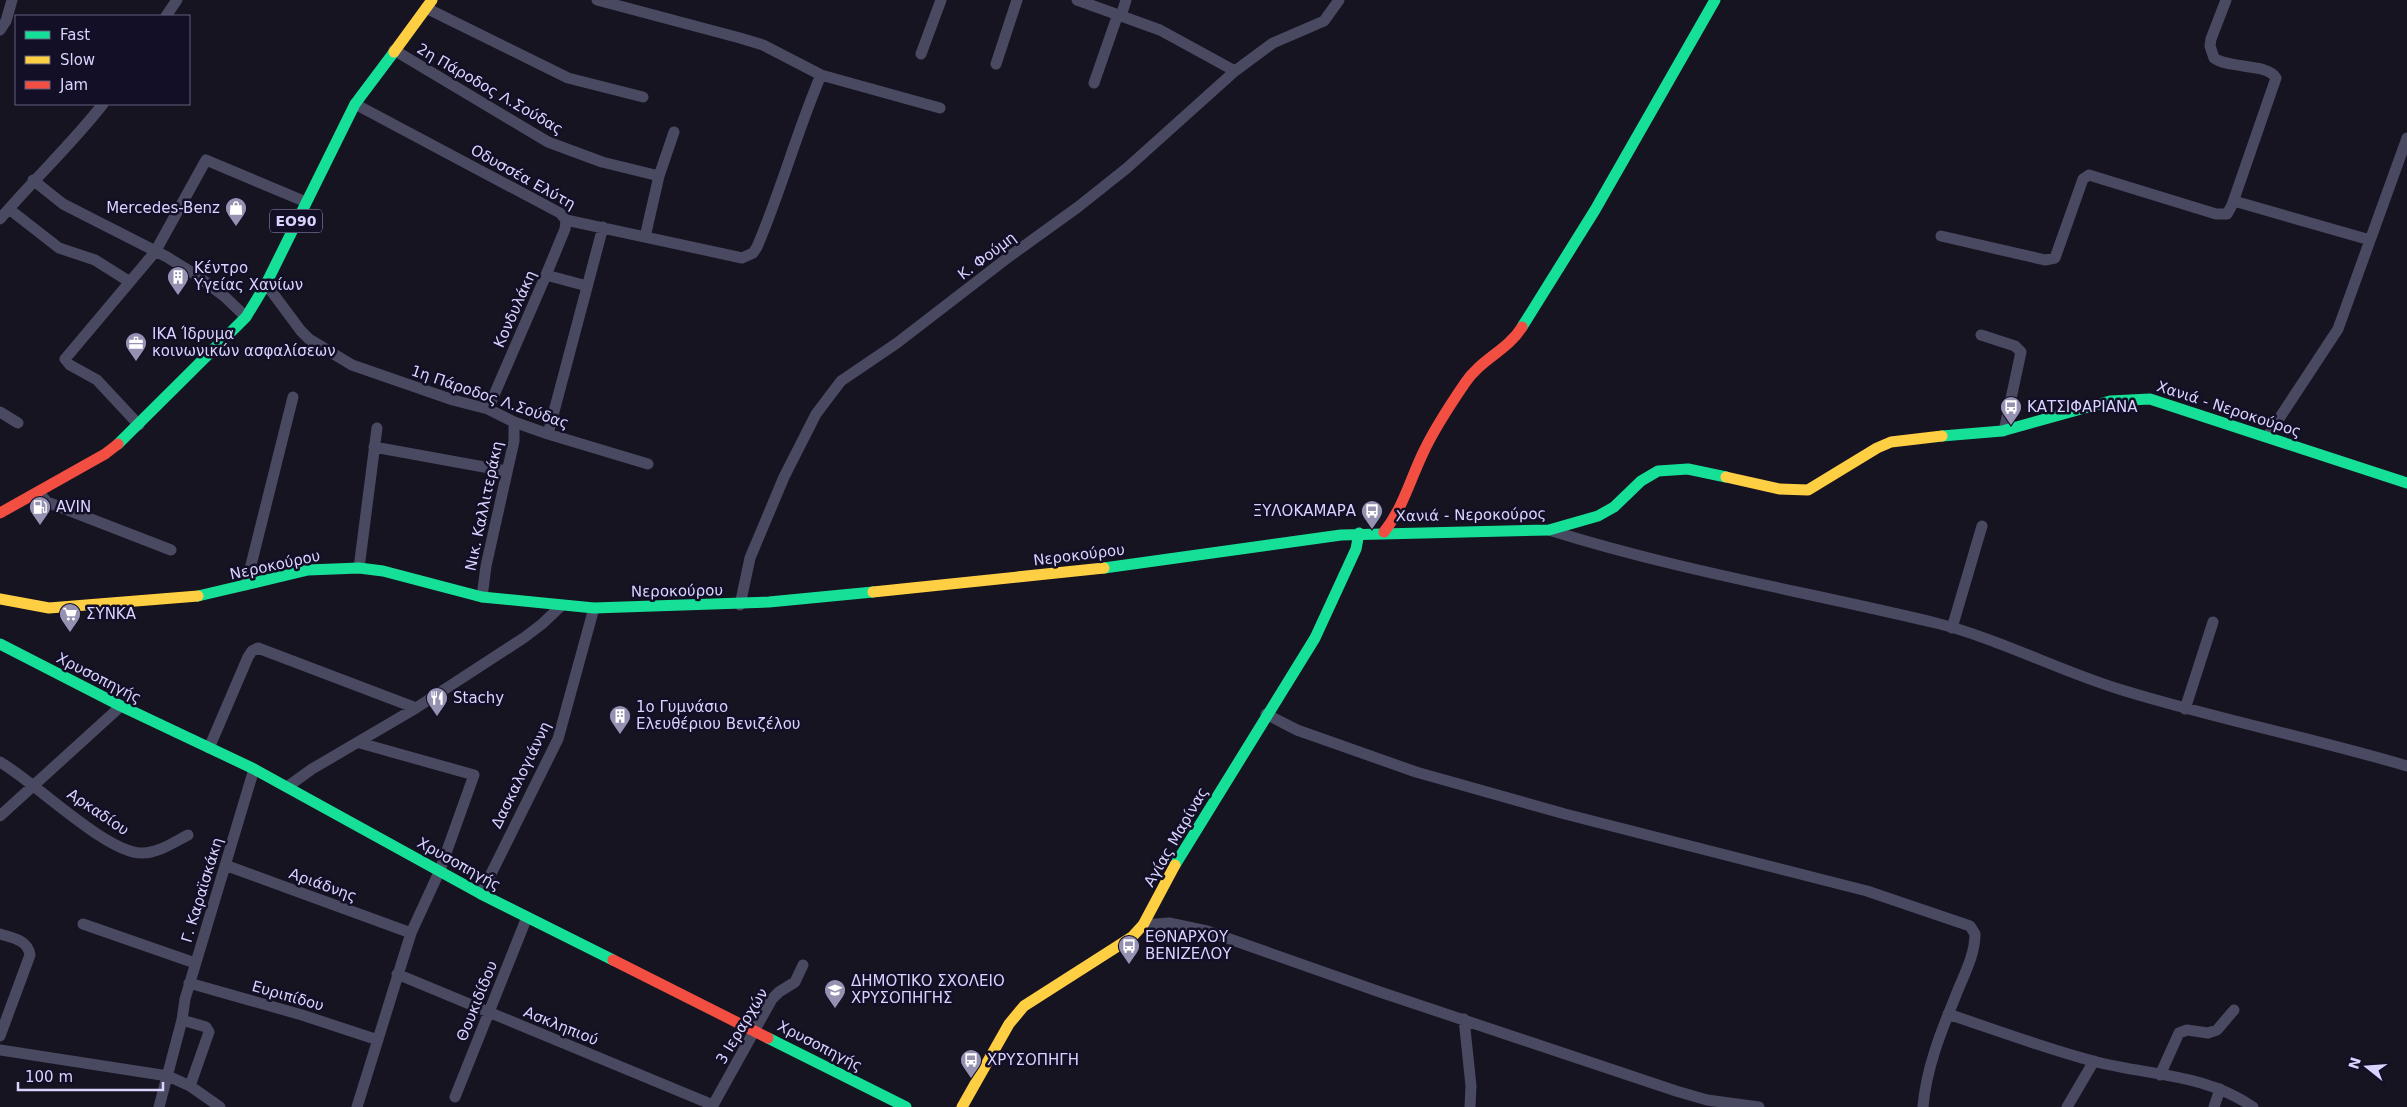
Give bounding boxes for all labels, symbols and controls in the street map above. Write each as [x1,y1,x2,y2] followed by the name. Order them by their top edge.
[15,15,190,105] legend
[60,26,90,44] text: Fast
[414,40,566,138] street label: 2η Πάροδος Λ.Σούδας
[60,51,95,69] text: Slow
[59,76,88,94] text: Jam
[467,141,579,213] street label: Οδυσσέα Ελύτη
[224,196,248,227] shop icon: Mercedes-Benz
[106,199,220,217] place label: Mercedes-Benz
[270,210,322,232] road number: ΕΟ90
[954,228,1020,284] street label: Κ. Φούμη
[193,259,303,294] place label: Κέντρο Υγείας Χανίων
[166,265,190,296] building icon: Κέντρο Υγείας Χανίων
[490,268,540,350] street label: Κονδυλάκη
[152,325,336,360] place label: ΙΚΑ Ίδρυμα κοινωνικών ασφαλίσεων
[124,331,148,362] office icon: ΙΚΑ Ίδρυμα κοινωνικών ασφαλίσεων
[409,361,571,433] street label: 1η Πάροδος Λ.Σούδας
[2155,377,2303,441] street label: Χανιά - Νεροκούρος
[1999,395,2023,426] bus stop icon: ΚΑΤΣΙΦΑΡΙΑΝΑ
[2027,398,2138,416] place label: ΚΑΤΣΙΦΑΡΙΑΝΑ
[461,440,507,572] street label: Νικ. Καλλιτεράκη
[28,495,52,526] fuel station icon: AVIN
[56,498,91,516] place label: AVIN
[1360,499,1384,530] bus stop icon: ΞΥΛΟΚΑΜΑΡΑ
[1253,502,1357,520] place label: ΞΥΛΟΚΑΜΑΡΑ
[1396,505,1546,525] street label: Χανιά - Νεροκούρος
[1032,540,1126,570] street label: Νεροκούρου
[228,547,322,583] street label: Νεροκούρου
[631,581,723,601] street label: Νεροκούρου
[58,602,82,633] supermarket icon: ΣΥΝΚΑ
[86,605,137,623] place label: ΣΥΝΚΑ
[54,649,144,707] street label: Χρυσοπηγής
[425,686,449,717] restaurant icon: Stachy
[453,689,504,707] place label: Stachy
[636,698,801,733] place label: 1ο Γυμνάσιο Ελευθέριου Βενιζέλου
[608,704,632,735] building icon: 1ο Γυμνάσιο Ελευθέριου Βενιζέλου
[487,719,555,831] street label: Δασκαλογιάννη
[1140,784,1212,890] street label: Αγίας Μαρίνας
[64,785,132,839] street label: Αρκαδίου
[414,834,504,894] street label: Χρυσοπηγής
[178,835,226,945] street label: Γ. Καραϊσκάκη
[287,864,359,906] street label: Αριάδνης
[1145,928,1232,963] place label: ΕΘΝΑΡΧΟΥ ΒΕΝΙΖΕΛΟΥ
[1117,934,1141,965] bus stop icon: ΕΘΝΑΡΧΟΥ ΒΕΝΙΖΕΛΟΥ
[453,958,501,1044] street label: Θουκιδίδου
[851,972,1005,1007] place label: ΔΗΜΟΤΙΚΟ ΣΧΟΛΕΙΟ ΧΡΥΣΟΠΗΓΗΣ
[250,977,326,1015] street label: Ευριπίδου
[823,978,847,1009] school or university icon: ΔΗΜΟΤΙΚΟ ΣΧΟΛΕΙΟ ΧΡΥΣΟΠΗΓΗΣ
[712,985,772,1067] street label: 3 Ιεραρχών
[521,1003,601,1049] street label: Ασκληπιού
[775,1017,865,1075] street label: Χρυσοπηγής
[2342,1042,2392,1092] north arrow
[959,1048,983,1079] bus stop icon: ΧΡΥΣΟΠΗΓΗ
[987,1051,1079,1069] place label: ΧΡΥΣΟΠΗΓΗ
[2345,1055,2364,1071] text: N
[18,1060,162,1092] scale bar
[25,1068,73,1086] text: 100 m

